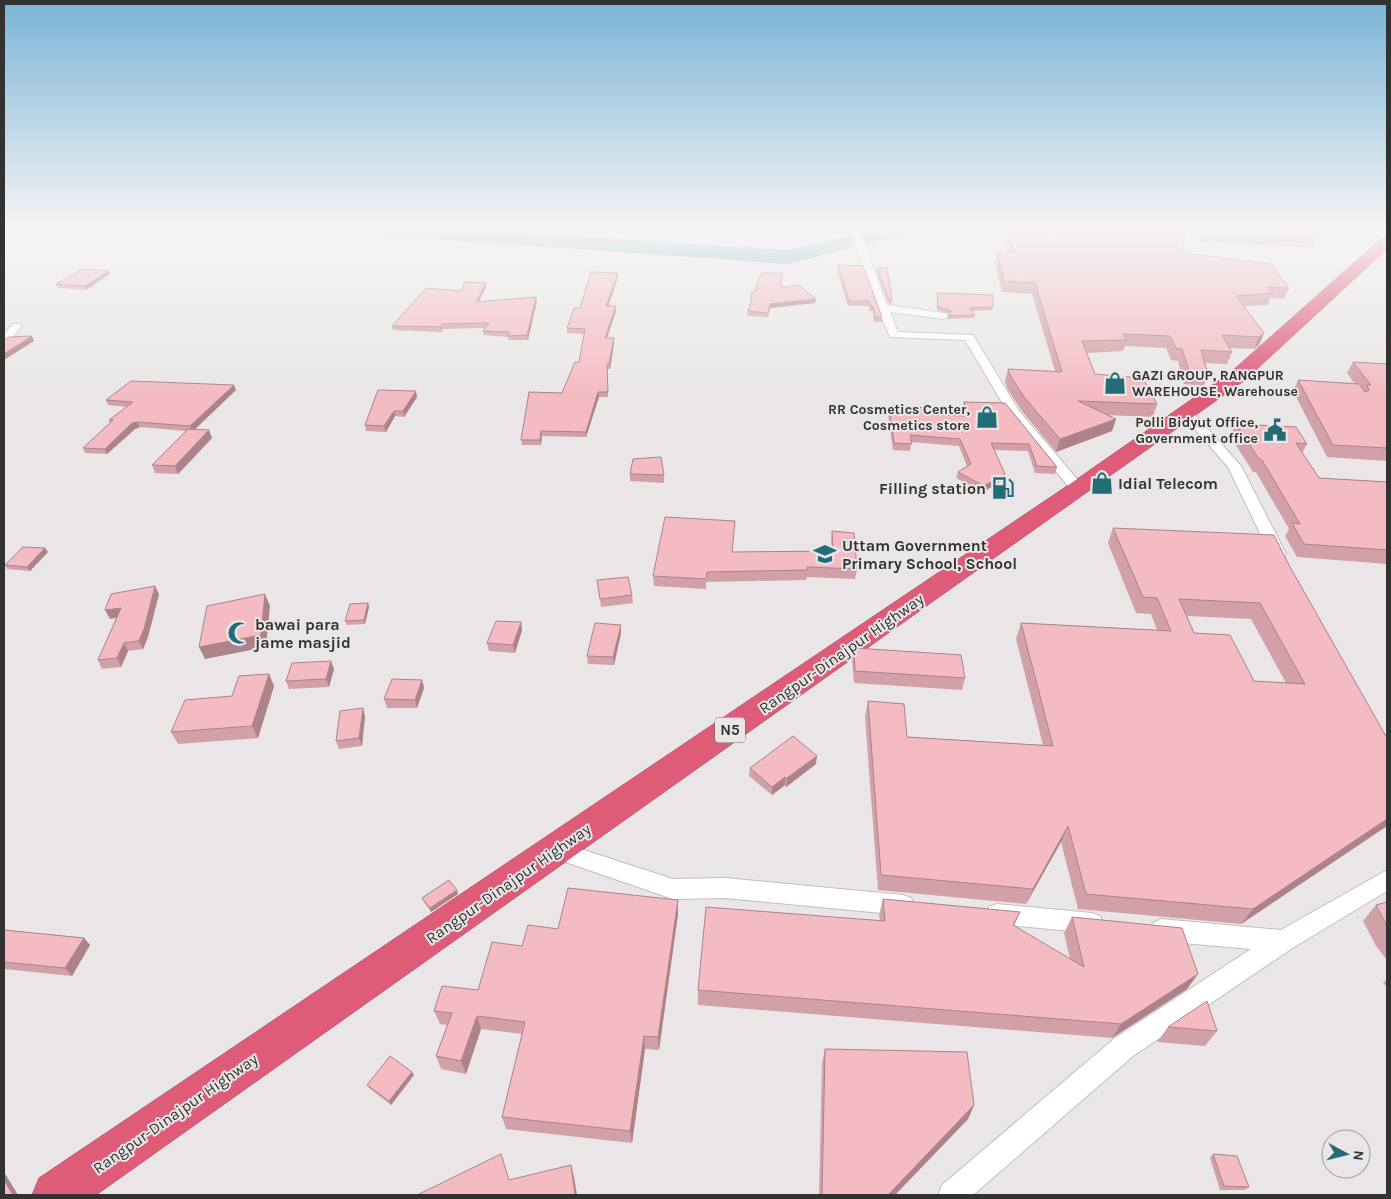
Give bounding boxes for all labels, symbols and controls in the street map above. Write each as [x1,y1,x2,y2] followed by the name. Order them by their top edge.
[1132,367,1298,400] place label: GAZI GROUP, RANGPUR WAREHOUSE, Warehouse
[1102,370,1128,396] shop icon: GAZI GROUP, RANGPUR WAREHOUSE, Warehouse
[828,401,970,434] place label: RR Cosmetics Center, Cosmetics store
[974,404,1000,430] shop icon: RR Cosmetics Center, Cosmetics store
[1135,414,1258,447] place label: Polli Bidyut Office, Government office
[1262,417,1288,443] public building icon: Polli Bidyut Office, Government office
[1089,470,1115,496] shop icon: Idial Telecom
[1118,474,1218,493] place label: Idial Telecom
[990,475,1016,501] fuel station icon: Filling station
[879,479,986,498] place label: Filling station
[842,536,1017,573] place label: Uttam Government Primary School, School
[812,541,838,567] school or university icon: Uttam Government Primary School, School
[755,589,928,718] street label: Rangpur-Dinajpur Highway
[253,615,351,652] place label: bawai para jame masjid
[226,620,252,646] mosque icon: bawai para jame masjid
[715,718,745,742] road number: N5
[422,819,595,948] street label: Rangpur-Dinajpur Highway
[89,1049,262,1178] street label: Rangpur-Dinajpur Highway
[1321,1129,1371,1179] north arrow
[1349,1150,1367,1162] text: N

